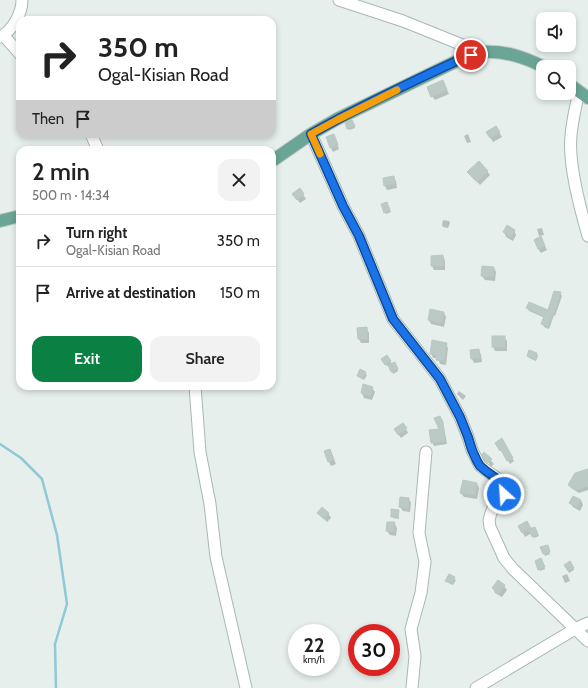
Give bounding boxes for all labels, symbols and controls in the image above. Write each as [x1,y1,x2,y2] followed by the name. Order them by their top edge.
[536,12,576,100] map controls
[536,12,576,52] button: sound
[98,30,179,64] text: 350 m
[32,32,84,84] icon: right
[454,38,488,72] pin
[460,44,482,66] icon: arrive
[536,60,576,100] button: search
[98,64,229,86] text: Ogal-Kisian Road
[72,108,94,130] icon: arrive
[32,110,64,128] text: Then
[32,157,90,186] text: 2 min
[218,159,260,201] button: close
[32,187,109,203] text: 500 m · 14:34
[66,224,127,242] text: Turn right
[32,230,54,252] icon: right
[217,232,260,250] text: 350 m
[66,242,160,258] text: Ogal-Kisian Road
[32,282,54,304] icon: arrive
[66,284,196,302] text: Arrive at destination
[220,284,260,302] text: 150 m
[32,336,142,382] button: Exit
[150,336,260,382] button: Share
[483,473,525,515] position arrow
[348,624,400,676] speed limit sign: 30
[303,633,325,657] text: 22
[303,653,325,666] text: km/h

